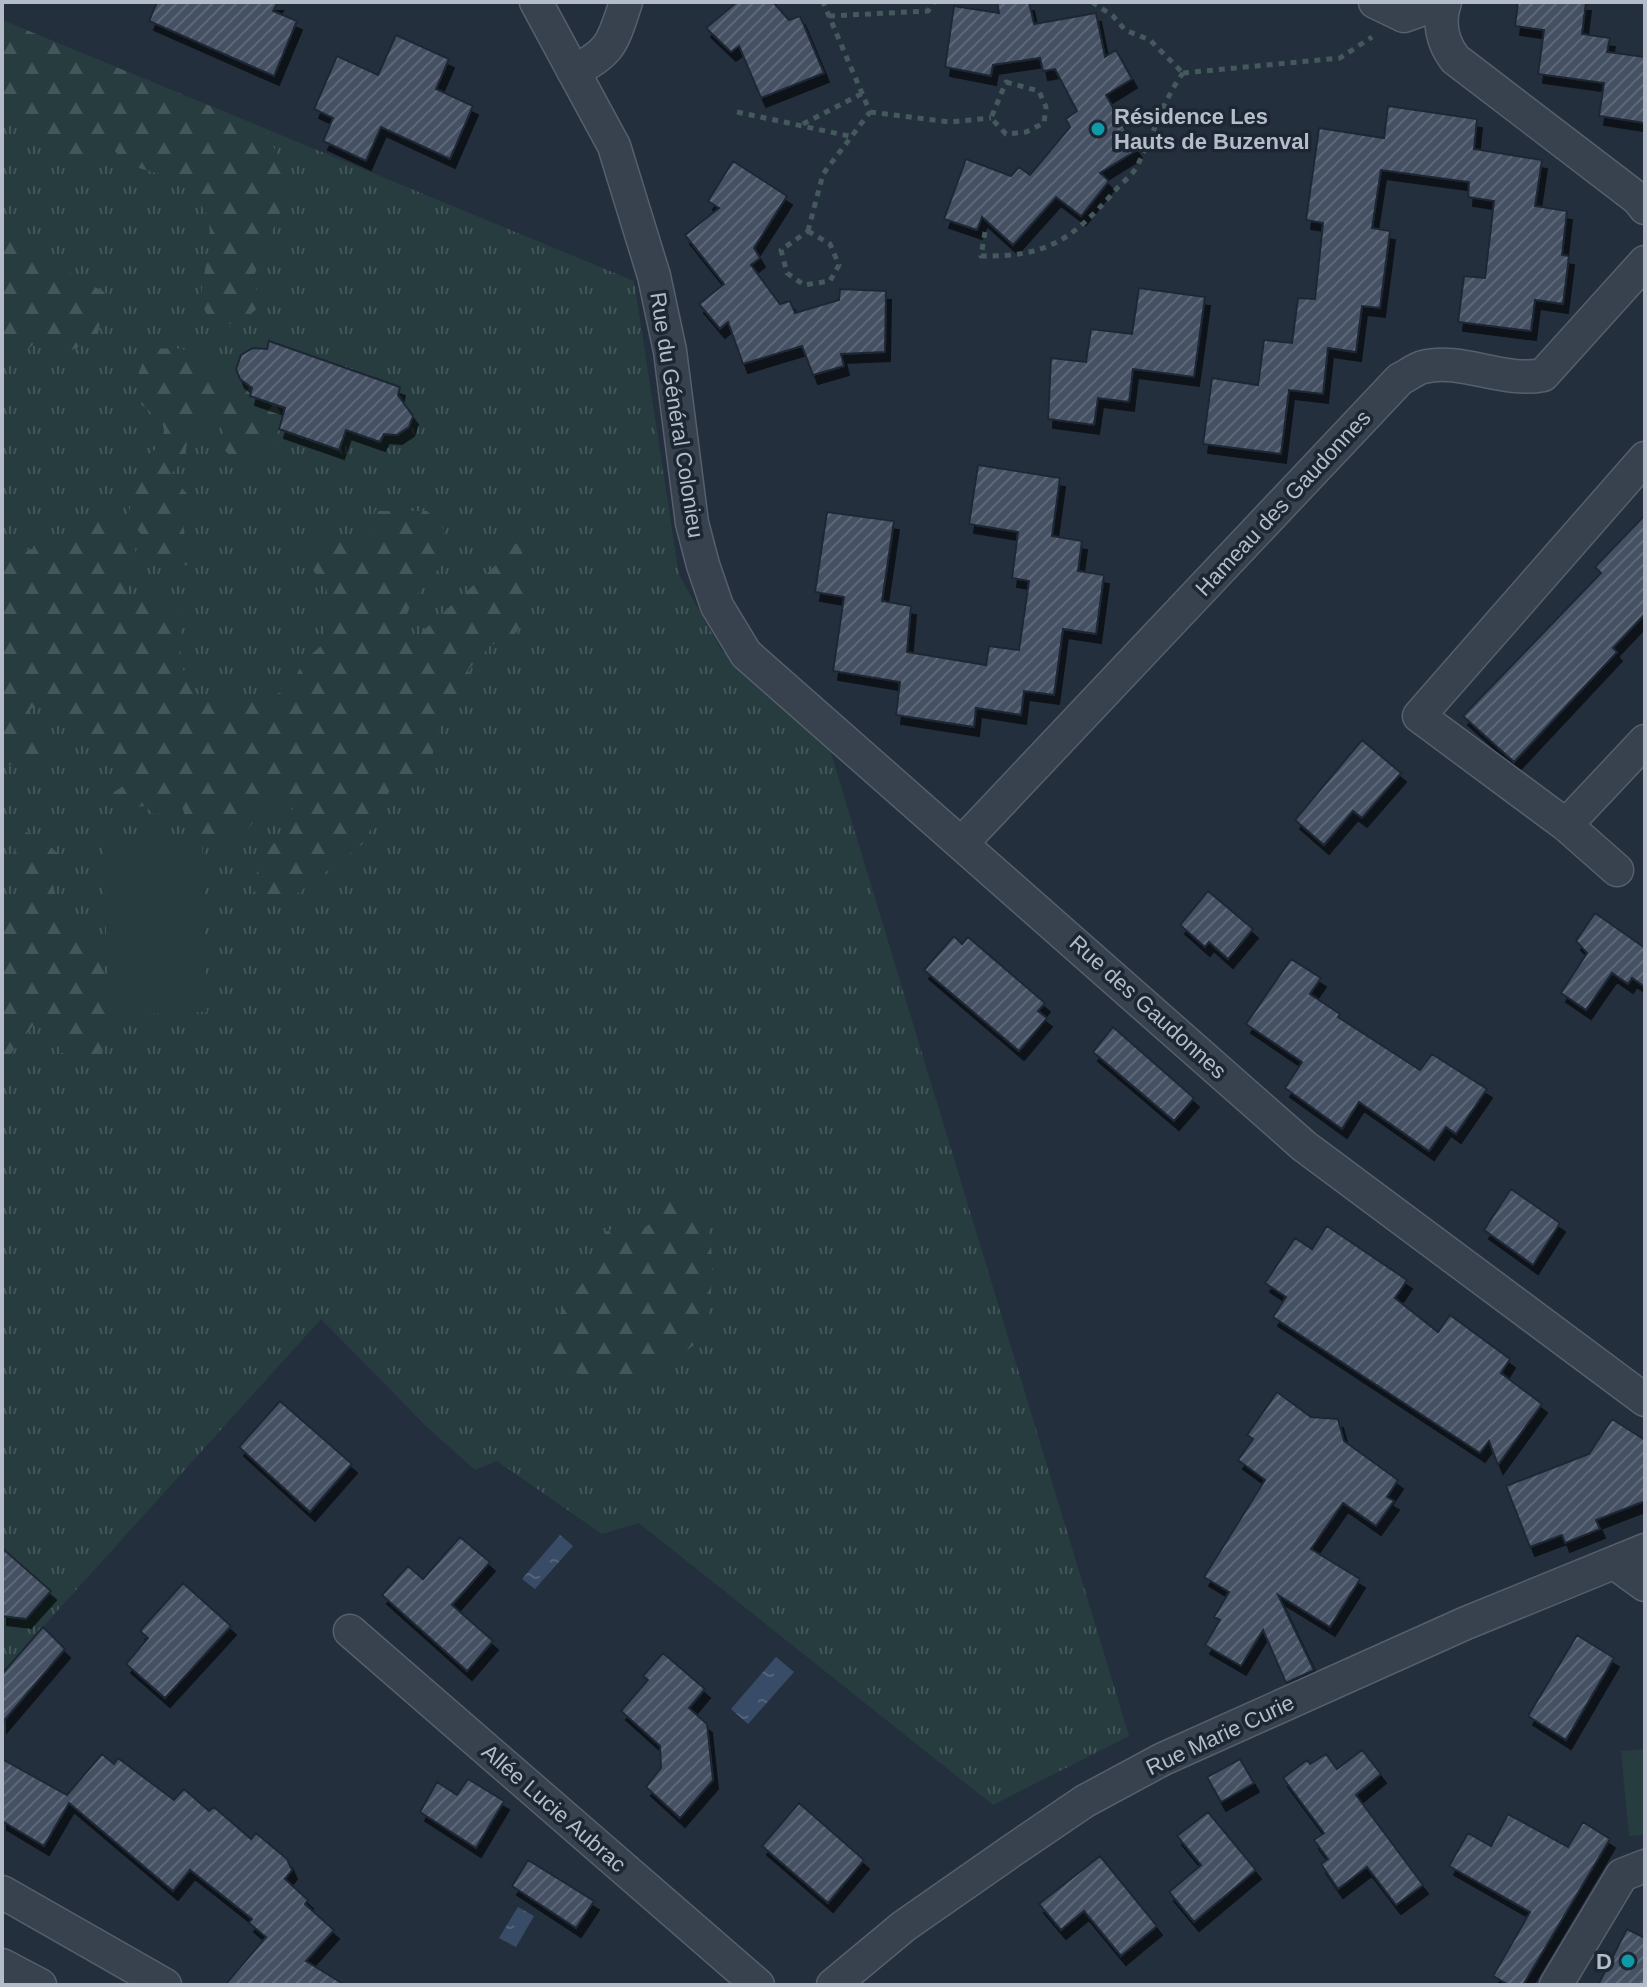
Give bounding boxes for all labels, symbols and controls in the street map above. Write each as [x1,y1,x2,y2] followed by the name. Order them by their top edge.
[1114,104,1310,154] place label: Résidence Les Hauts de Buzenval
[1089,120,1107,138] marker: Résidence Les Hauts de Buzenval
[645,290,709,540] street label: Rue du Général Colonieu
[1190,405,1376,601] street label: Hameau des Gaudonnes
[1065,930,1231,1084] street label: Rue des Gaudonnes
[1142,1690,1298,1780] street label: Rue Marie Curie
[477,1739,631,1877] street label: Allée Lucie Aubrac
[1596,1949,1612,1974] place label: D
[1619,1952,1637,1970] marker: D

